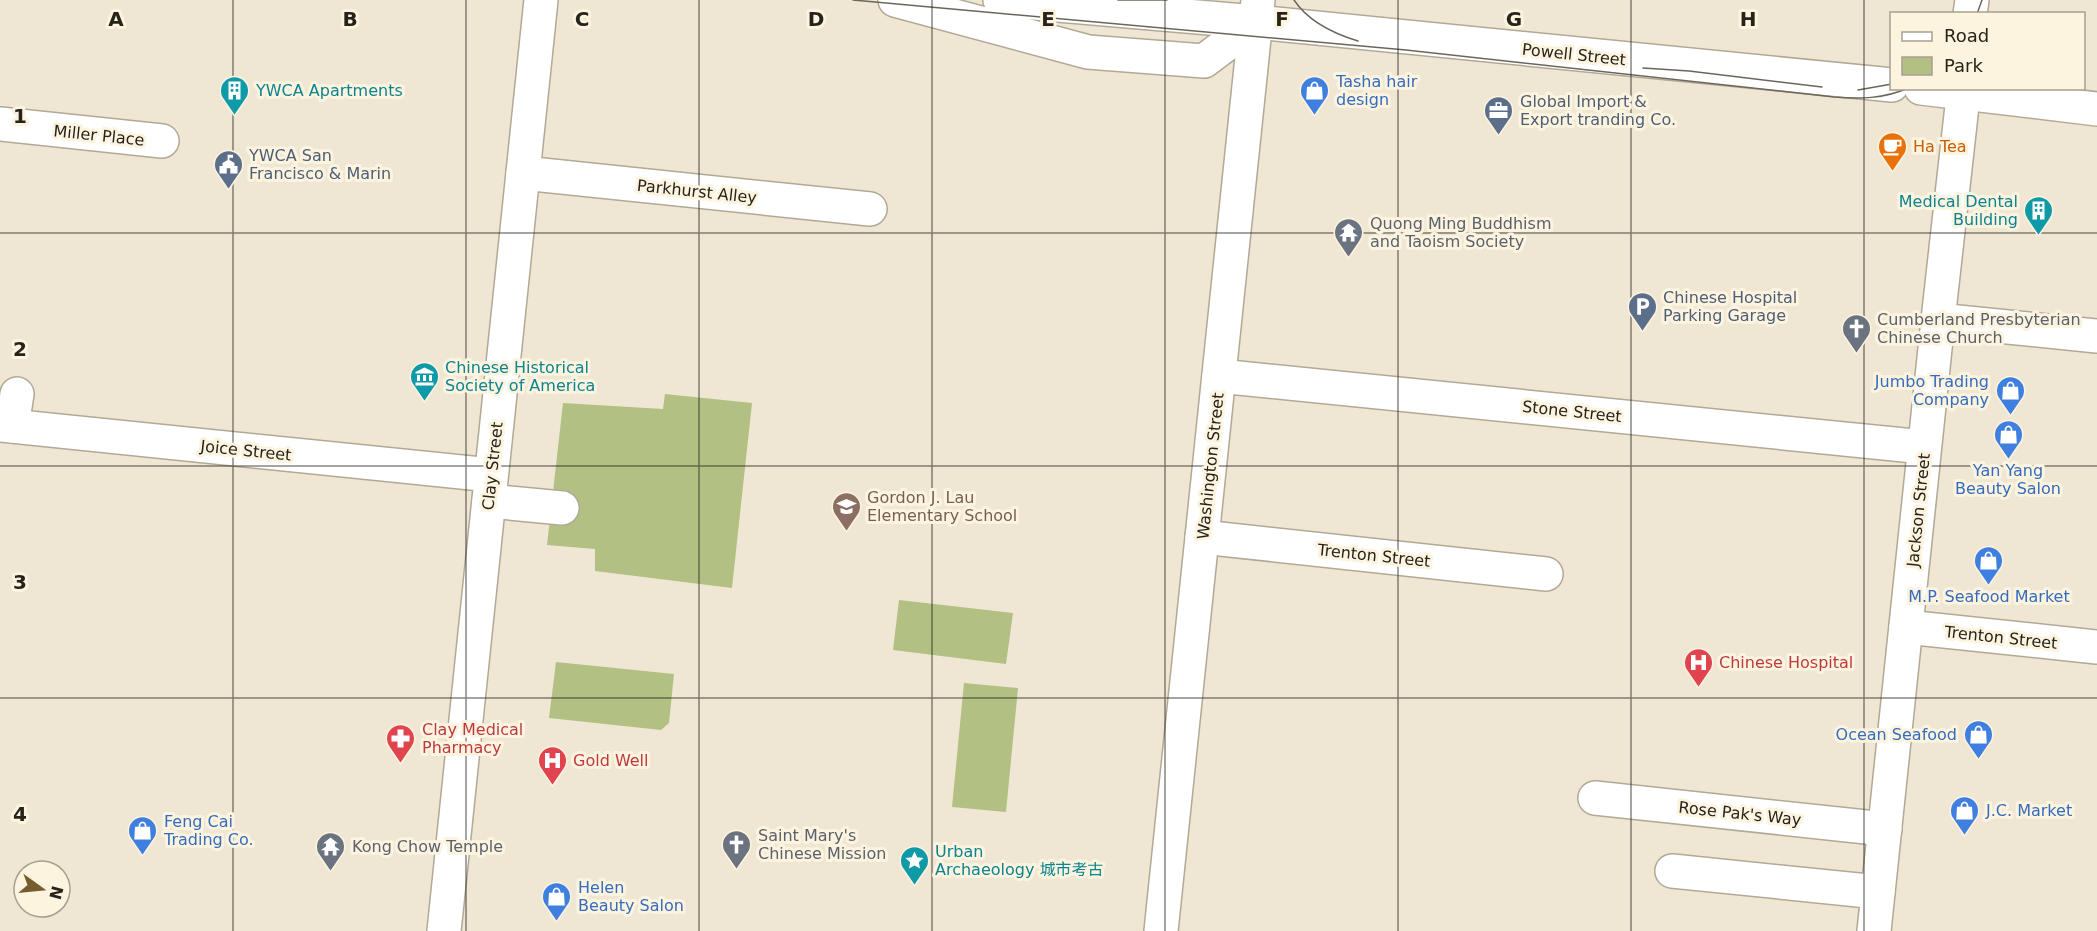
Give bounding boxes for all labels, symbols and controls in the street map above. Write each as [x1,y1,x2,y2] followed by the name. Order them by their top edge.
[108,7,124,31] text: A
[342,7,358,31] text: B
[575,7,589,31] text: C
[808,7,824,31] text: D
[1041,7,1055,31] text: E
[1275,7,1289,31] text: F
[1506,7,1522,31] text: G
[1740,7,1756,31] text: H
[1890,12,2085,90] legend
[1944,25,1989,46] text: Road
[1521,40,1627,69] street label: Powell Street
[1944,55,1983,76] text: Park
[1335,72,1418,109] place label: Tasha hair design
[219,74,251,116] building icon: YWCA Apartments
[1299,74,1331,116] shop icon: Tasha hair design
[255,81,403,100] place label: YWCA Apartments
[1520,92,1676,129] place label: Global Import & Export tranding Co.
[1483,94,1515,136] office icon: Global Import & Export tranding Co.
[13,104,27,128] text: 1
[53,121,145,150] street label: Miller Place
[1876,130,1908,172] cafe icon: Ha Tea
[1913,137,1967,156] place label: Ha Tea
[248,146,391,183] place label: YWCA San Francisco & Marin
[212,148,244,190] public building icon: YWCA San Francisco & Marin
[636,176,758,207] street label: Parkhurst Alley
[1899,192,2018,229] place label: Medical Dental Building
[2023,194,2055,236] building icon: Medical Dental Building
[1370,214,1551,251] place label: Quong Ming Buddhism and Taoism Society
[1333,216,1365,258] temple icon: Quong Ming Buddhism and Taoism Society
[1663,288,1797,325] place label: Chinese Hospital Parking Garage
[1626,290,1658,332] parking icon: Chinese Hospital Parking Garage
[1877,310,2081,347] place label: Cumberland Presbyterian Chinese Church
[1840,312,1872,354] church icon: Cumberland Presbyterian Chinese Church
[13,337,27,361] text: 2
[445,358,595,395] place label: Chinese Historical Society of America
[408,360,440,402] museum icon: Chinese Historical Society of America
[1874,372,1989,409] place label: Jumbo Trading Company
[1994,374,2026,416] shop icon: Jumbo Trading Company
[1193,392,1228,541] street label: Washington Street
[1521,397,1623,426] street label: Stone Street
[1992,418,2024,460] shop icon: Yan Yang Beauty Salon
[478,421,507,511] street label: Clay Street
[199,436,292,465] street label: Joice Street
[1903,452,1934,569] street label: Jackson Street
[1955,461,2061,498] place label: Yan Yang Beauty Salon
[867,488,1017,525] place label: Gordon J. Lau Elementary School
[830,490,862,532] school or university icon: Gordon J. Lau Elementary School
[1315,540,1431,571] street label: Trenton Street
[1973,544,2005,586] shop icon: M.P. Seafood Market
[13,570,27,594] text: 3
[1908,587,2070,606] place label: M.P. Seafood Market
[1942,622,2058,653] street label: Trenton Street
[1682,646,1714,688] hospital icon: Chinese Hospital
[1719,653,1853,672] place label: Chinese Hospital
[1962,718,1994,760] shop icon: Ocean Seafood
[422,720,523,757] place label: Clay Medical Pharmacy
[385,722,417,764] pharmacy icon: Clay Medical Pharmacy
[1836,725,1957,744] place label: Ocean Seafood
[536,744,568,786] hospital icon: Gold Well
[573,751,649,770] place label: Gold Well
[1949,794,1981,836] shop icon: J.C. Market
[1678,798,1802,829] street label: Rose Pak's Way
[1985,801,2072,820] place label: J.C. Market
[13,802,27,826] text: 4
[163,812,254,849] place label: Feng Cai Trading Co.
[127,814,159,856] shop icon: Feng Cai Trading Co.
[758,826,886,863] place label: Saint Mary's Chinese Mission
[721,828,753,870] church icon: Saint Mary's Chinese Mission
[315,830,347,872] temple icon: Kong Chow Temple
[352,837,503,856] place label: Kong Chow Temple
[935,842,1104,879] place label: Urban Archaeology 城市考古
[898,844,930,886] place icon: Urban Archaeology 城市考古
[12,859,72,919] north arrow
[578,878,684,915] place label: Helen Beauty Salon
[541,880,573,922] shop icon: Helen Beauty Salon
[45,884,67,902] text: N

